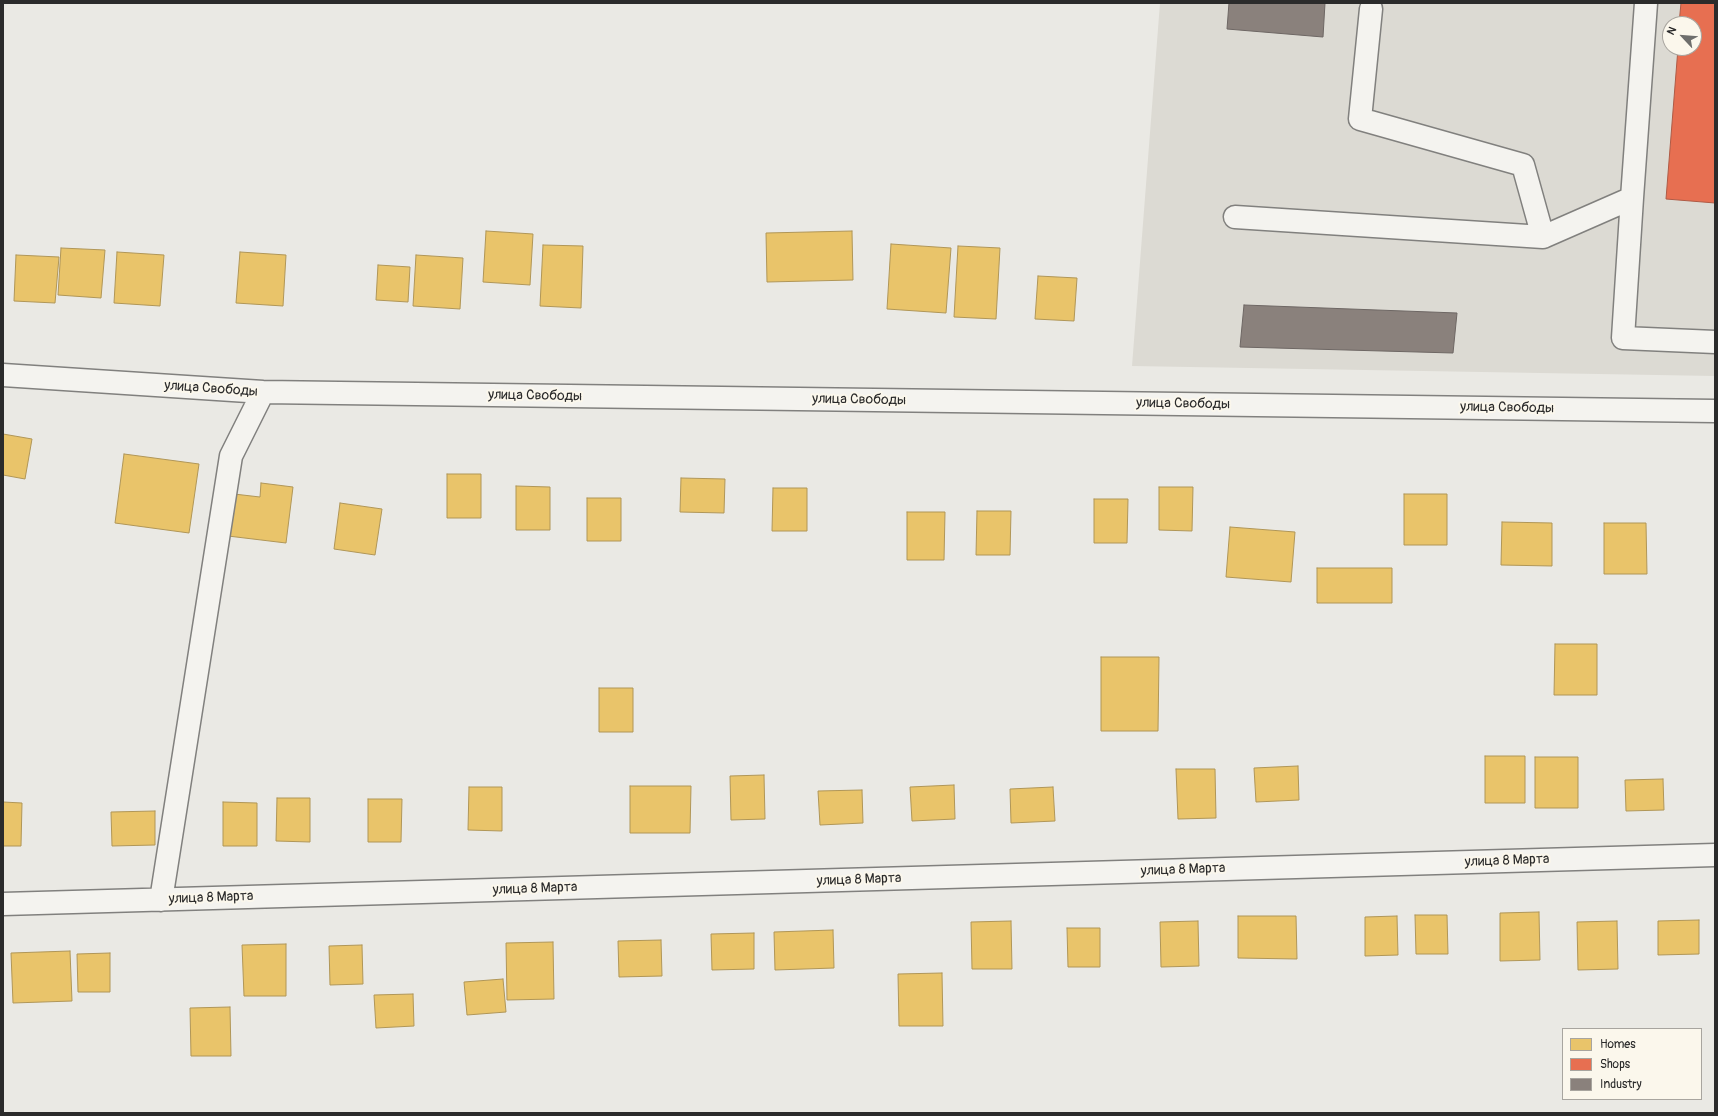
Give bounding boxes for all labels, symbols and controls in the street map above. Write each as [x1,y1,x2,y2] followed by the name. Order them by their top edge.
[1662,16,1702,56] north arrow
[1664,25,1679,37] text: N
[164,377,258,401] street label: улица Свободы
[488,387,582,405] street label: улица Свободы
[812,391,906,409] street label: улица Свободы
[1136,395,1230,413] street label: улица Свободы
[1460,399,1554,417] street label: улица Свободы
[1464,851,1550,871] street label: улица 8 Марта
[1140,860,1226,880] street label: улица 8 Марта
[816,870,902,890] street label: улица 8 Марта
[492,879,578,899] street label: улица 8 Марта
[168,888,254,908] street label: улица 8 Марта
[1562,1028,1702,1100] legend
[1600,1037,1636,1052] text: Homes
[1600,1057,1630,1072] text: Shops
[1600,1077,1642,1092] text: Industry

